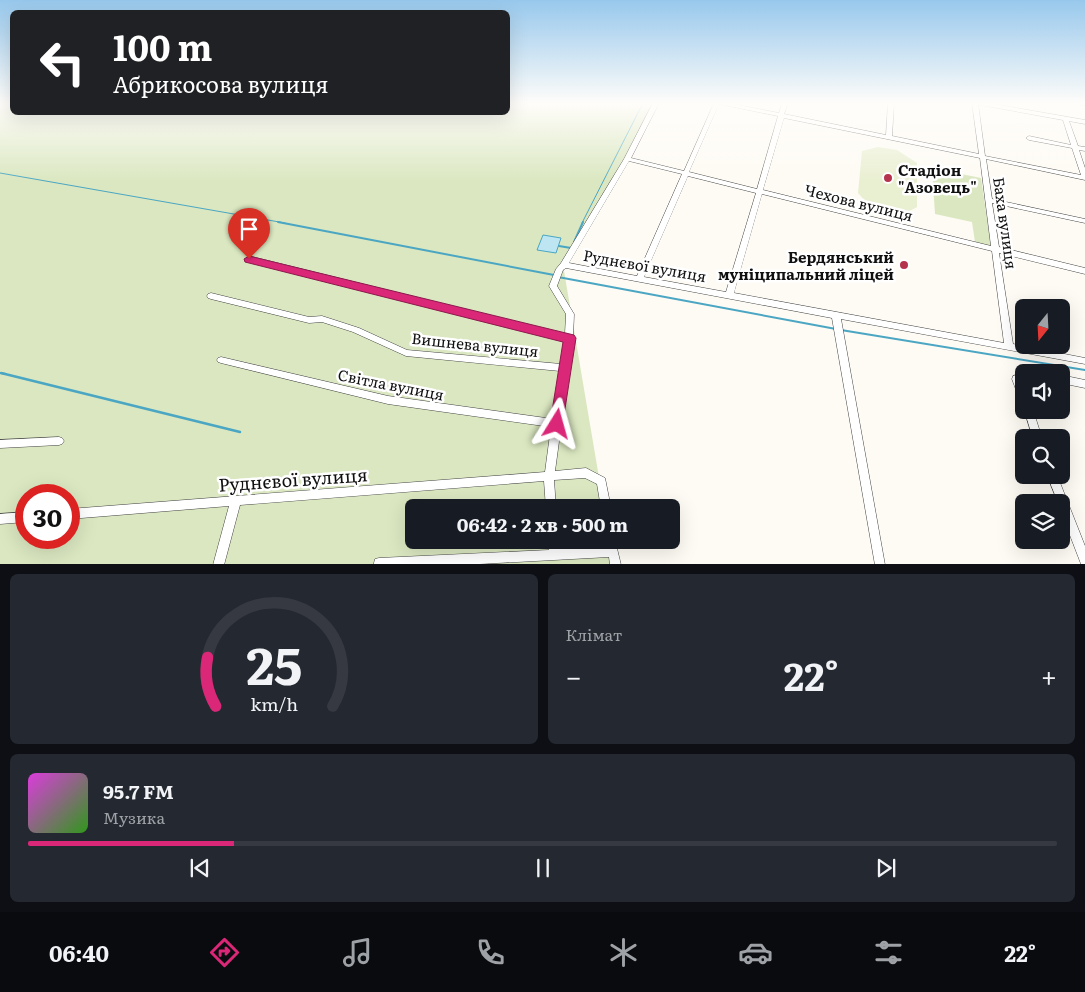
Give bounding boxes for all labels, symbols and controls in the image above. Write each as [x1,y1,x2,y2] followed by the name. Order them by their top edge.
[113,20,213,72] text: 100 m
[30,30,95,95] icon: left
[113,67,328,100] text: Абрикосова вулиця
[898,158,977,198] place label: Стадіон "Азовець"
[882,172,894,184] marker: Стадіон "Азовець"
[988,175,1024,271] street label: Баха вулиця
[802,177,916,227] street label: Чехова вулиця
[228,208,270,259] pin
[235,215,263,243] icon: arrive
[582,243,708,287] street label: Руднєвої вулиця
[718,245,894,285] place label: Бердянський муніципальний ліцей
[898,259,910,271] marker: Бердянський муніципальний ліцей
[1015,299,1070,354] north arrow
[1015,299,1070,549] map controls
[410,326,540,362] street label: Вишнева вулиця
[336,362,446,406] street label: Світла вулиця
[1015,364,1070,419] button: sound
[530,397,582,449] position arrow
[1015,429,1070,484] button: search
[218,460,368,498] street label: Руднєвої вулиця
[15,484,80,549] speed limit sign: 30
[1015,494,1070,549] button: layers
[457,510,628,538] text: 06:42 · 2 хв · 500 m
[566,622,622,646] text: Клімат
[246,624,302,701] text: 25
[784,646,839,703] text: 22°
[566,654,582,696] text: −
[1041,654,1057,696] text: +
[250,690,298,717] text: km/h
[103,777,174,805] text: 95.7 FM
[103,805,165,829] text: Музика
[186,854,214,882] icon: previous
[529,854,557,882] icon: pause
[872,854,900,882] icon: next
[207,935,242,970] icon: directions
[340,935,375,970] icon: music
[473,935,508,970] icon: phone
[606,935,641,970] icon: climate
[738,935,773,970] icon: car
[871,935,906,970] icon: filters
[49,936,109,969] text: 06:40
[1004,936,1036,969] text: 22°

